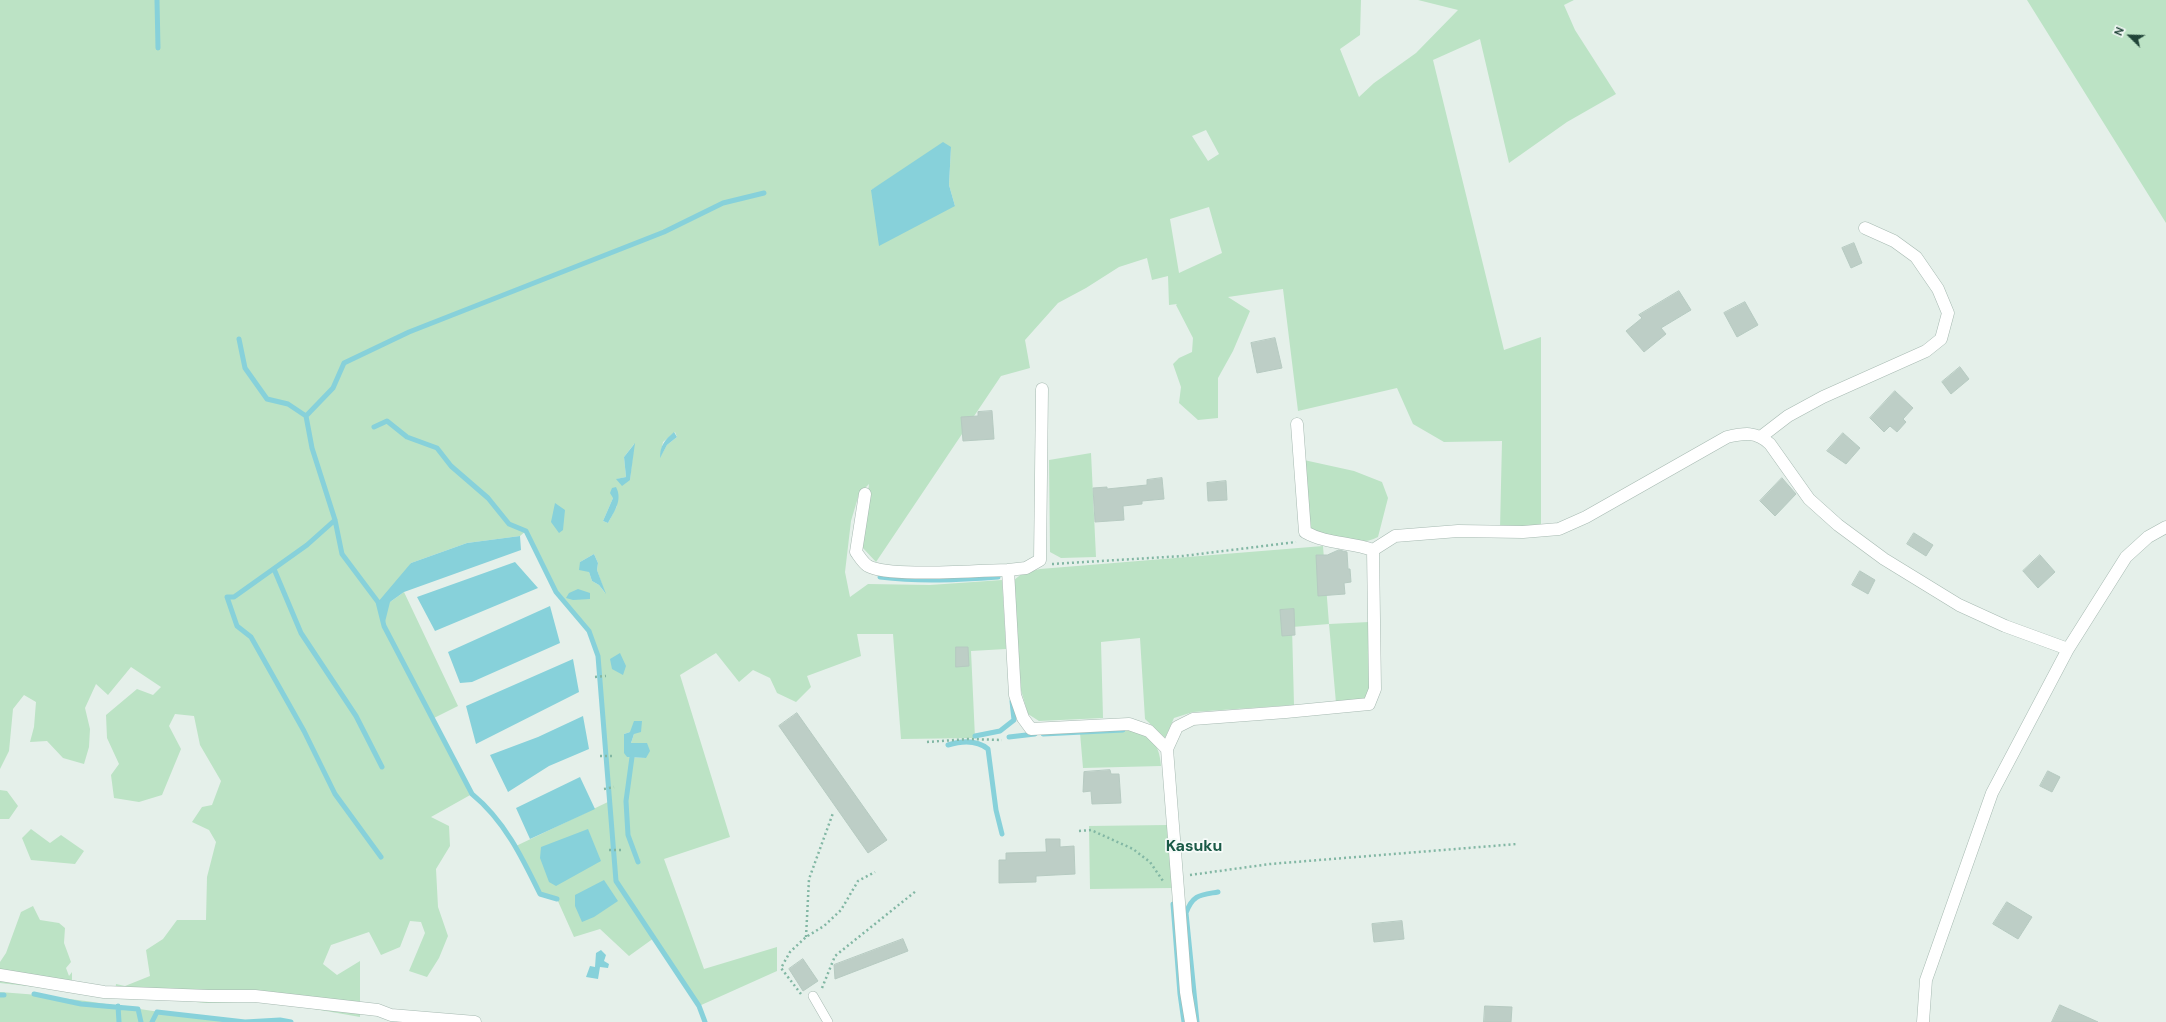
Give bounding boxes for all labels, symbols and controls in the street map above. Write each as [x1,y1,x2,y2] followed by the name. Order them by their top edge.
[2110,16,2150,56] north arrow
[2111,25,2127,38] text: N
[1166,837,1222,857] district label: Kasuku

